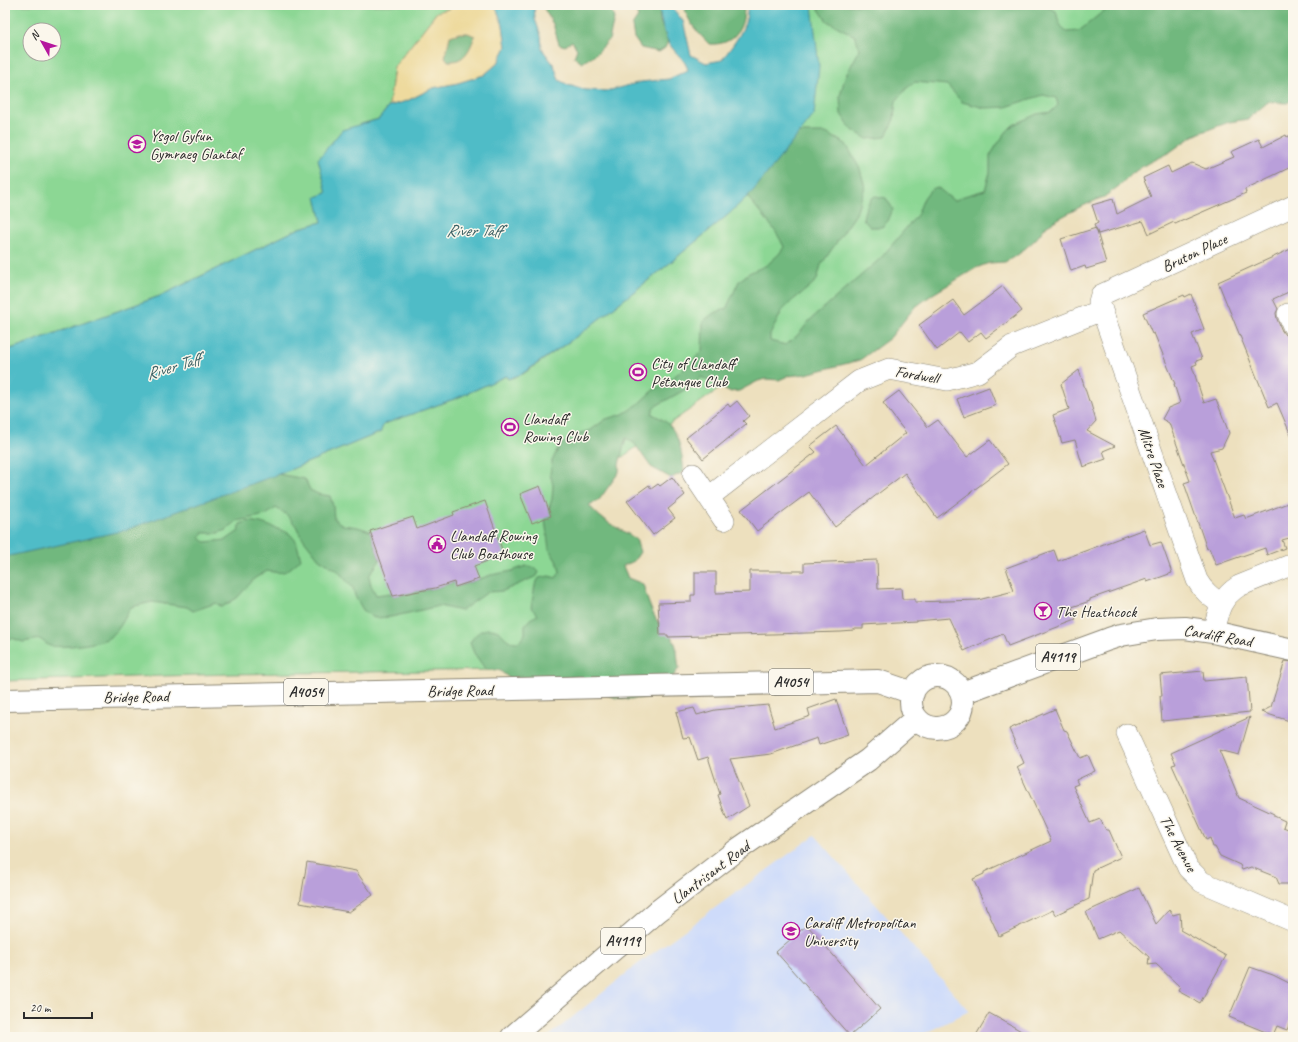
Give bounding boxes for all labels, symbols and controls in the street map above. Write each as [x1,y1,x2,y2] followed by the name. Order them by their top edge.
[22,22,62,62] north arrow
[27,27,43,43] text: N
[150,126,245,164] place label: Ysgol Gyfun Gymraeg Glantaf
[127,134,147,154] school or university icon: Ysgol Gyfun Gymraeg Glantaf
[446,220,508,241] water label: River Taff
[1159,228,1232,277] street label: Bruton Place
[144,346,209,385] water label: River Taff
[651,354,739,392] place label: City of Llandaff Pétanque Club
[894,361,943,389] street label: Fordwell
[628,362,648,382] sports icon: City of Llandaff Pétanque Club
[523,409,589,447] place label: Llandaff Rowing Club
[500,417,520,437] sports icon: Llandaff Rowing Club
[1133,425,1173,492] street label: Mitre Place
[450,526,538,564] place label: Llandaff Rowing Club Boathouse
[427,534,447,554] public building icon: Llandaff Rowing Club Boathouse
[1033,601,1053,621] bar icon: The Heathcock
[1056,602,1137,622] place label: The Heathcock
[1182,620,1256,652] street label: Cardiff Road
[1036,644,1080,670] road number: A4119
[769,669,813,695] road number: A4054
[284,679,328,705] road number: A4054
[427,680,496,702] street label: Bridge Road
[103,686,172,708] street label: Bridge Road
[1155,812,1202,877] street label: The Avenue
[667,835,756,909] street label: Llantrisant Road
[804,913,917,951] place label: Cardiff Metropolitan University
[781,921,801,941] school or university icon: Cardiff Metropolitan University
[601,928,645,954] road number: A4119
[24,994,92,1020] scale bar
[30,1000,52,1016] text: 20 m

